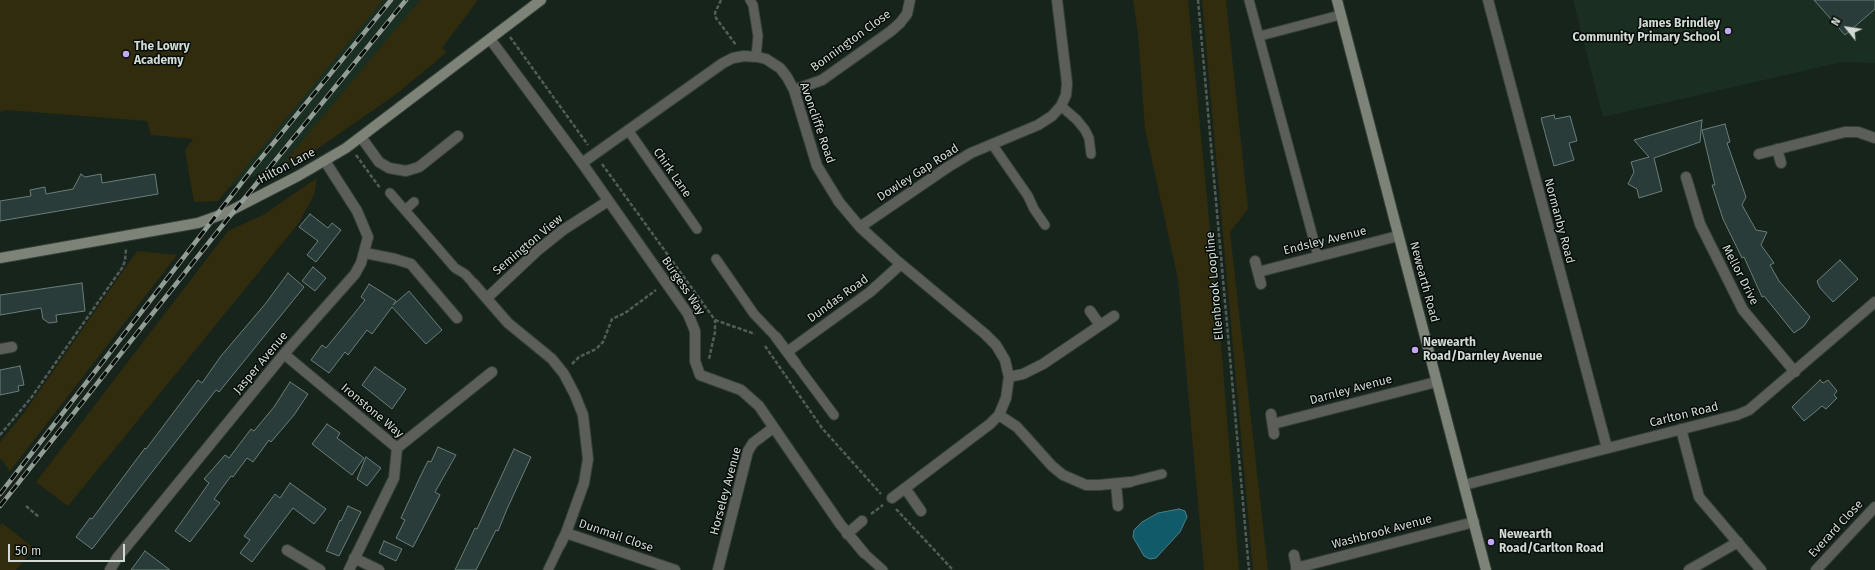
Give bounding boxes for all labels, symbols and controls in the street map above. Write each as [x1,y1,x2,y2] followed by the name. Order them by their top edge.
[808,7,894,75] street label: Bonnington Close
[1827,8,1867,48] north arrow
[1829,15,1844,28] text: N
[1572,17,1720,45] place label: James Brindley Community Primary School
[1723,26,1733,36] marker: James Brindley Community Primary School
[134,40,190,68] place label: The Lowry Academy
[121,49,131,59] marker: The Lowry Academy
[796,81,838,165] street label: Avoncliffe Road
[874,141,962,205] street label: Dowley Gap Road
[256,145,318,187] street label: Hilton Lane
[650,146,694,200] street label: Chirk Lane
[1541,177,1577,265] street label: Normanby Road
[490,212,566,278] street label: Semington View
[1282,224,1368,258] street label: Endsley Avenue
[1203,231,1227,341] street label: Ellenbrook Loopline
[1406,240,1442,324] street label: Newearth Road
[1719,242,1761,308] street label: Mellor Drive
[658,254,708,318] street label: Burgess Way
[805,272,871,326] street label: Dundas Road
[231,329,291,397] street label: Jasper Avenue
[1423,336,1542,364] place label: Newearth Road/Darnley Avenue
[1410,345,1420,355] marker: Newearth Road/Darnley Avenue
[1308,372,1394,408] street label: Darnley Avenue
[338,381,406,441] street label: Ironstone Way
[1648,400,1720,430] street label: Carlton Road
[707,445,745,537] street label: Horseley Avenue
[1806,497,1866,561] street label: Everard Close
[1330,512,1434,552] street label: Washbrook Avenue
[577,517,655,555] street label: Dunmail Close
[1499,528,1604,556] place label: Newearth Road/Carlton Road
[10,536,127,562] scale bar
[1486,537,1496,547] marker: Newearth Road/Carlton Road
[15,544,41,558] text: 50 m

